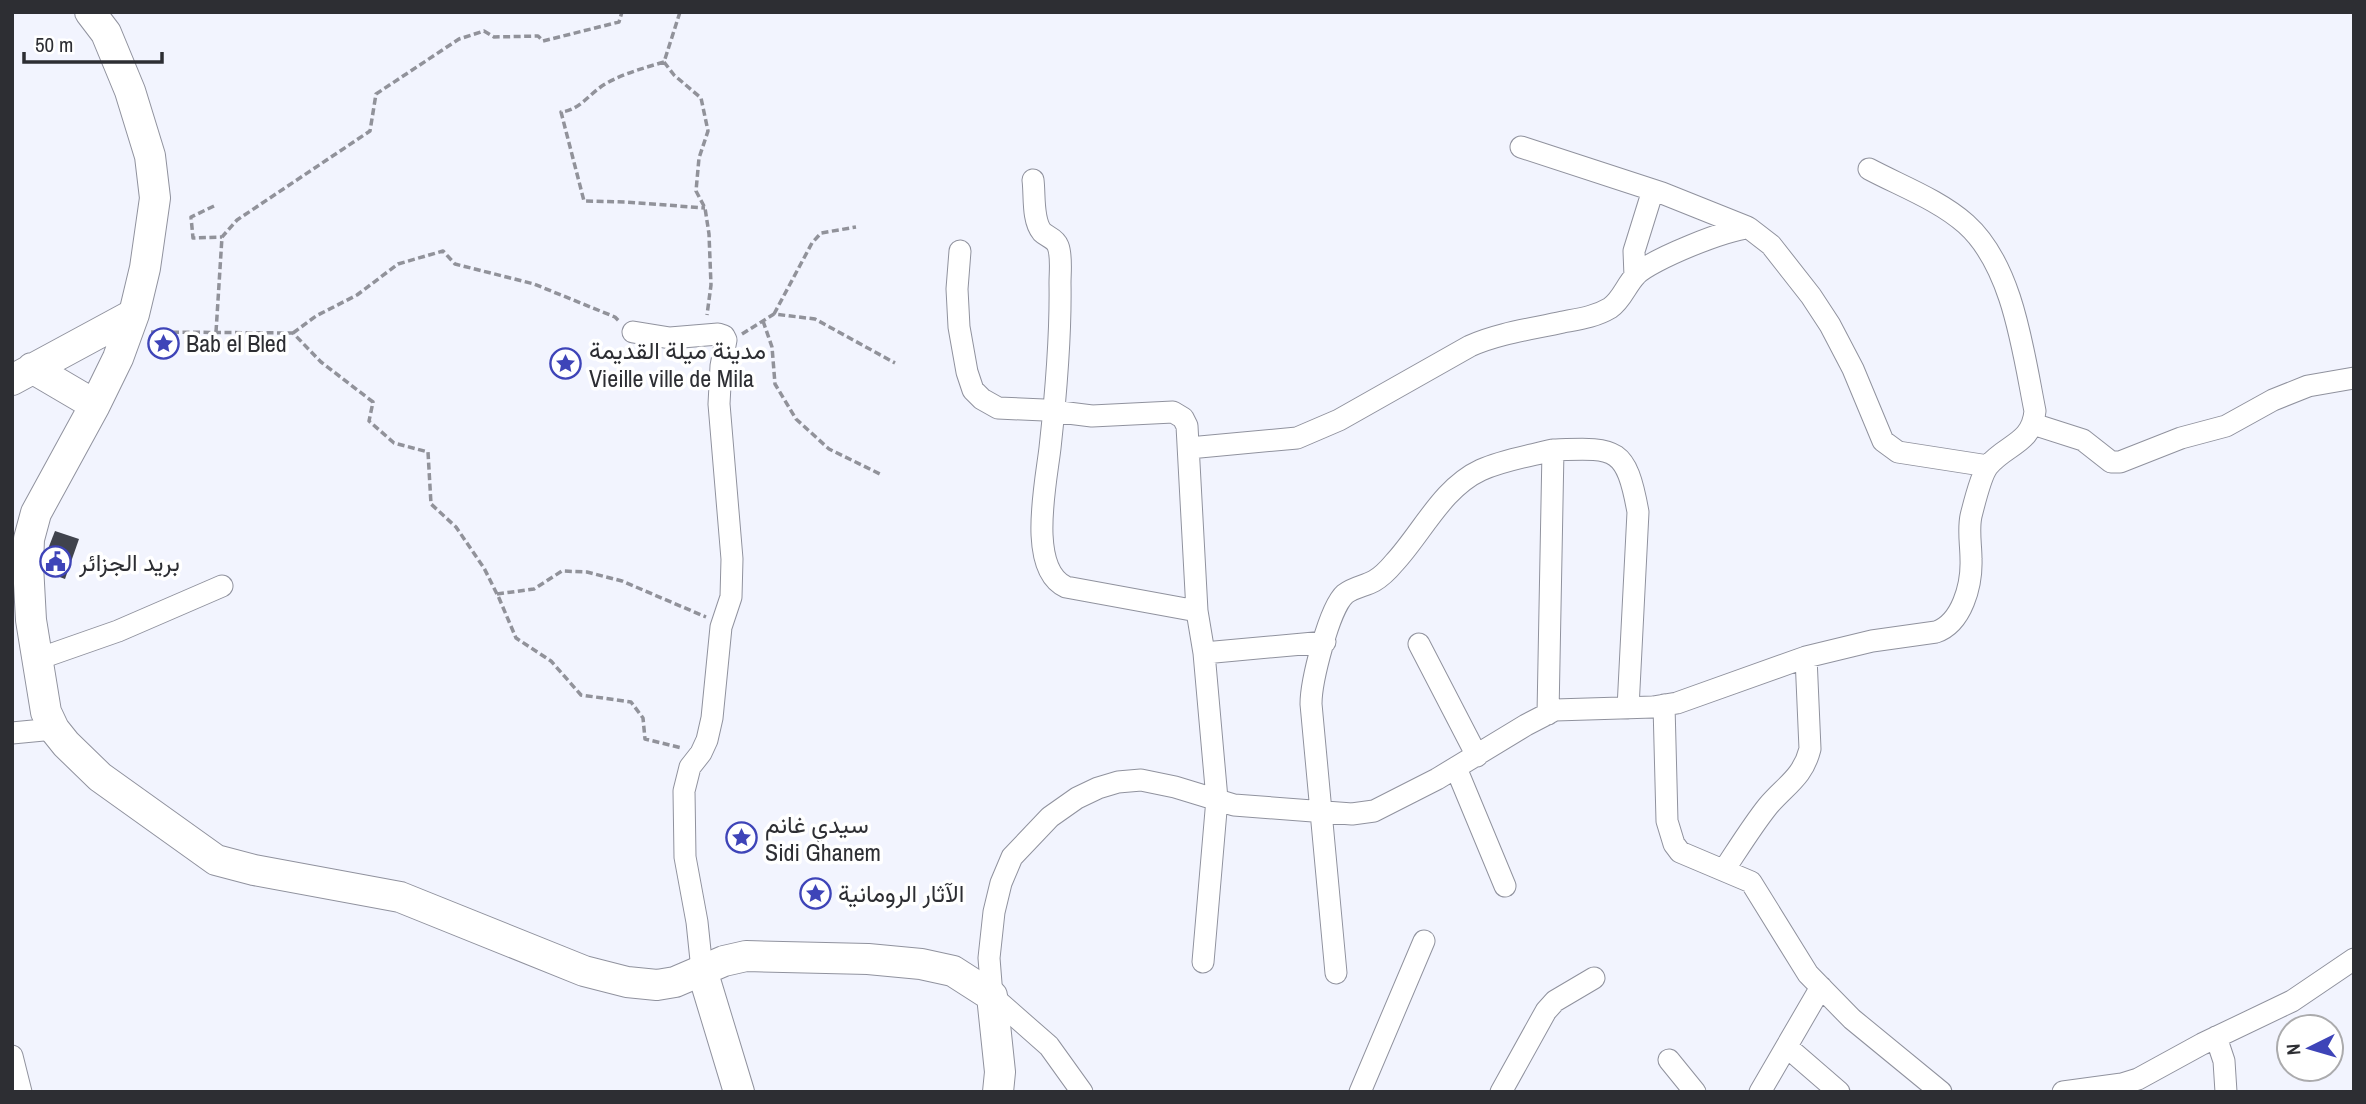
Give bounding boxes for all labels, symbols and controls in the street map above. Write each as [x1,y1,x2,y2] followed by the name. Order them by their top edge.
[24,21,163,65] scale bar
[35,30,73,59] text: 50 m
[146,326,180,360] place icon: Bab el Bled
[186,327,287,359] place label: Bab el Bled
[589,334,766,394] place label: مدينة ميلة القديمة Vieille ville de Mila
[549,347,583,381] place icon: مدينة ميلة القديمة Vieille ville de Mila
[39,545,73,579] public building icon: بريد الجزائر
[78,546,180,578] place label: بريد الجزائر
[765,808,881,868] place label: سيدي غانم Sidi Ghanem
[725,821,759,855] place icon: سيدي غانم Sidi Ghanem
[798,876,832,910] place icon: الآثار الرومانية
[838,877,964,909] place label: الآثار الرومانية
[2275,1013,2345,1083] north arrow
[2280,1043,2307,1056] text: N

